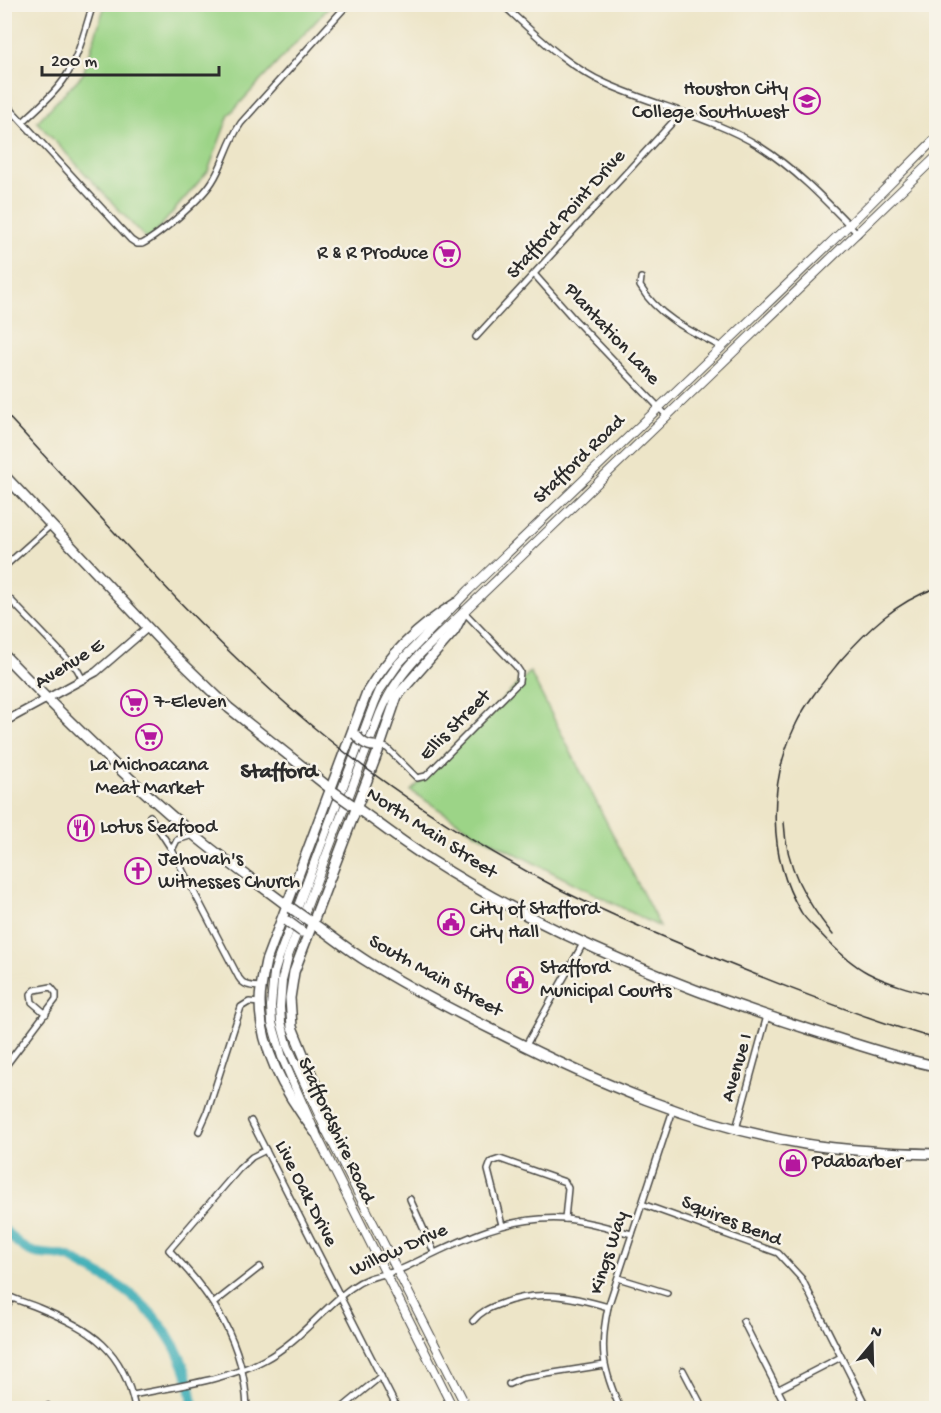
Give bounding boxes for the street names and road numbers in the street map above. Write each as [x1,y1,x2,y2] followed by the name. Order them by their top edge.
[503,145,632,285] street label: Stafford Point Drive
[557,279,664,391] street label: Plantation Lane
[529,409,632,509] street label: Stafford Road
[31,634,110,695] street label: Avenue E
[416,684,498,766] street label: Ellis Street
[361,783,502,886] street label: North Main Street
[364,931,508,1024] street label: South Main Street
[717,1031,759,1105] street label: Avenue I
[291,1054,380,1210] street label: Staffordshire Road
[268,1137,342,1251] street label: Live Oak Drive
[677,1191,787,1253] street label: Squires Bend
[586,1208,634,1298] street label: Kings Way
[347,1219,452,1283] street label: Willow Drive

